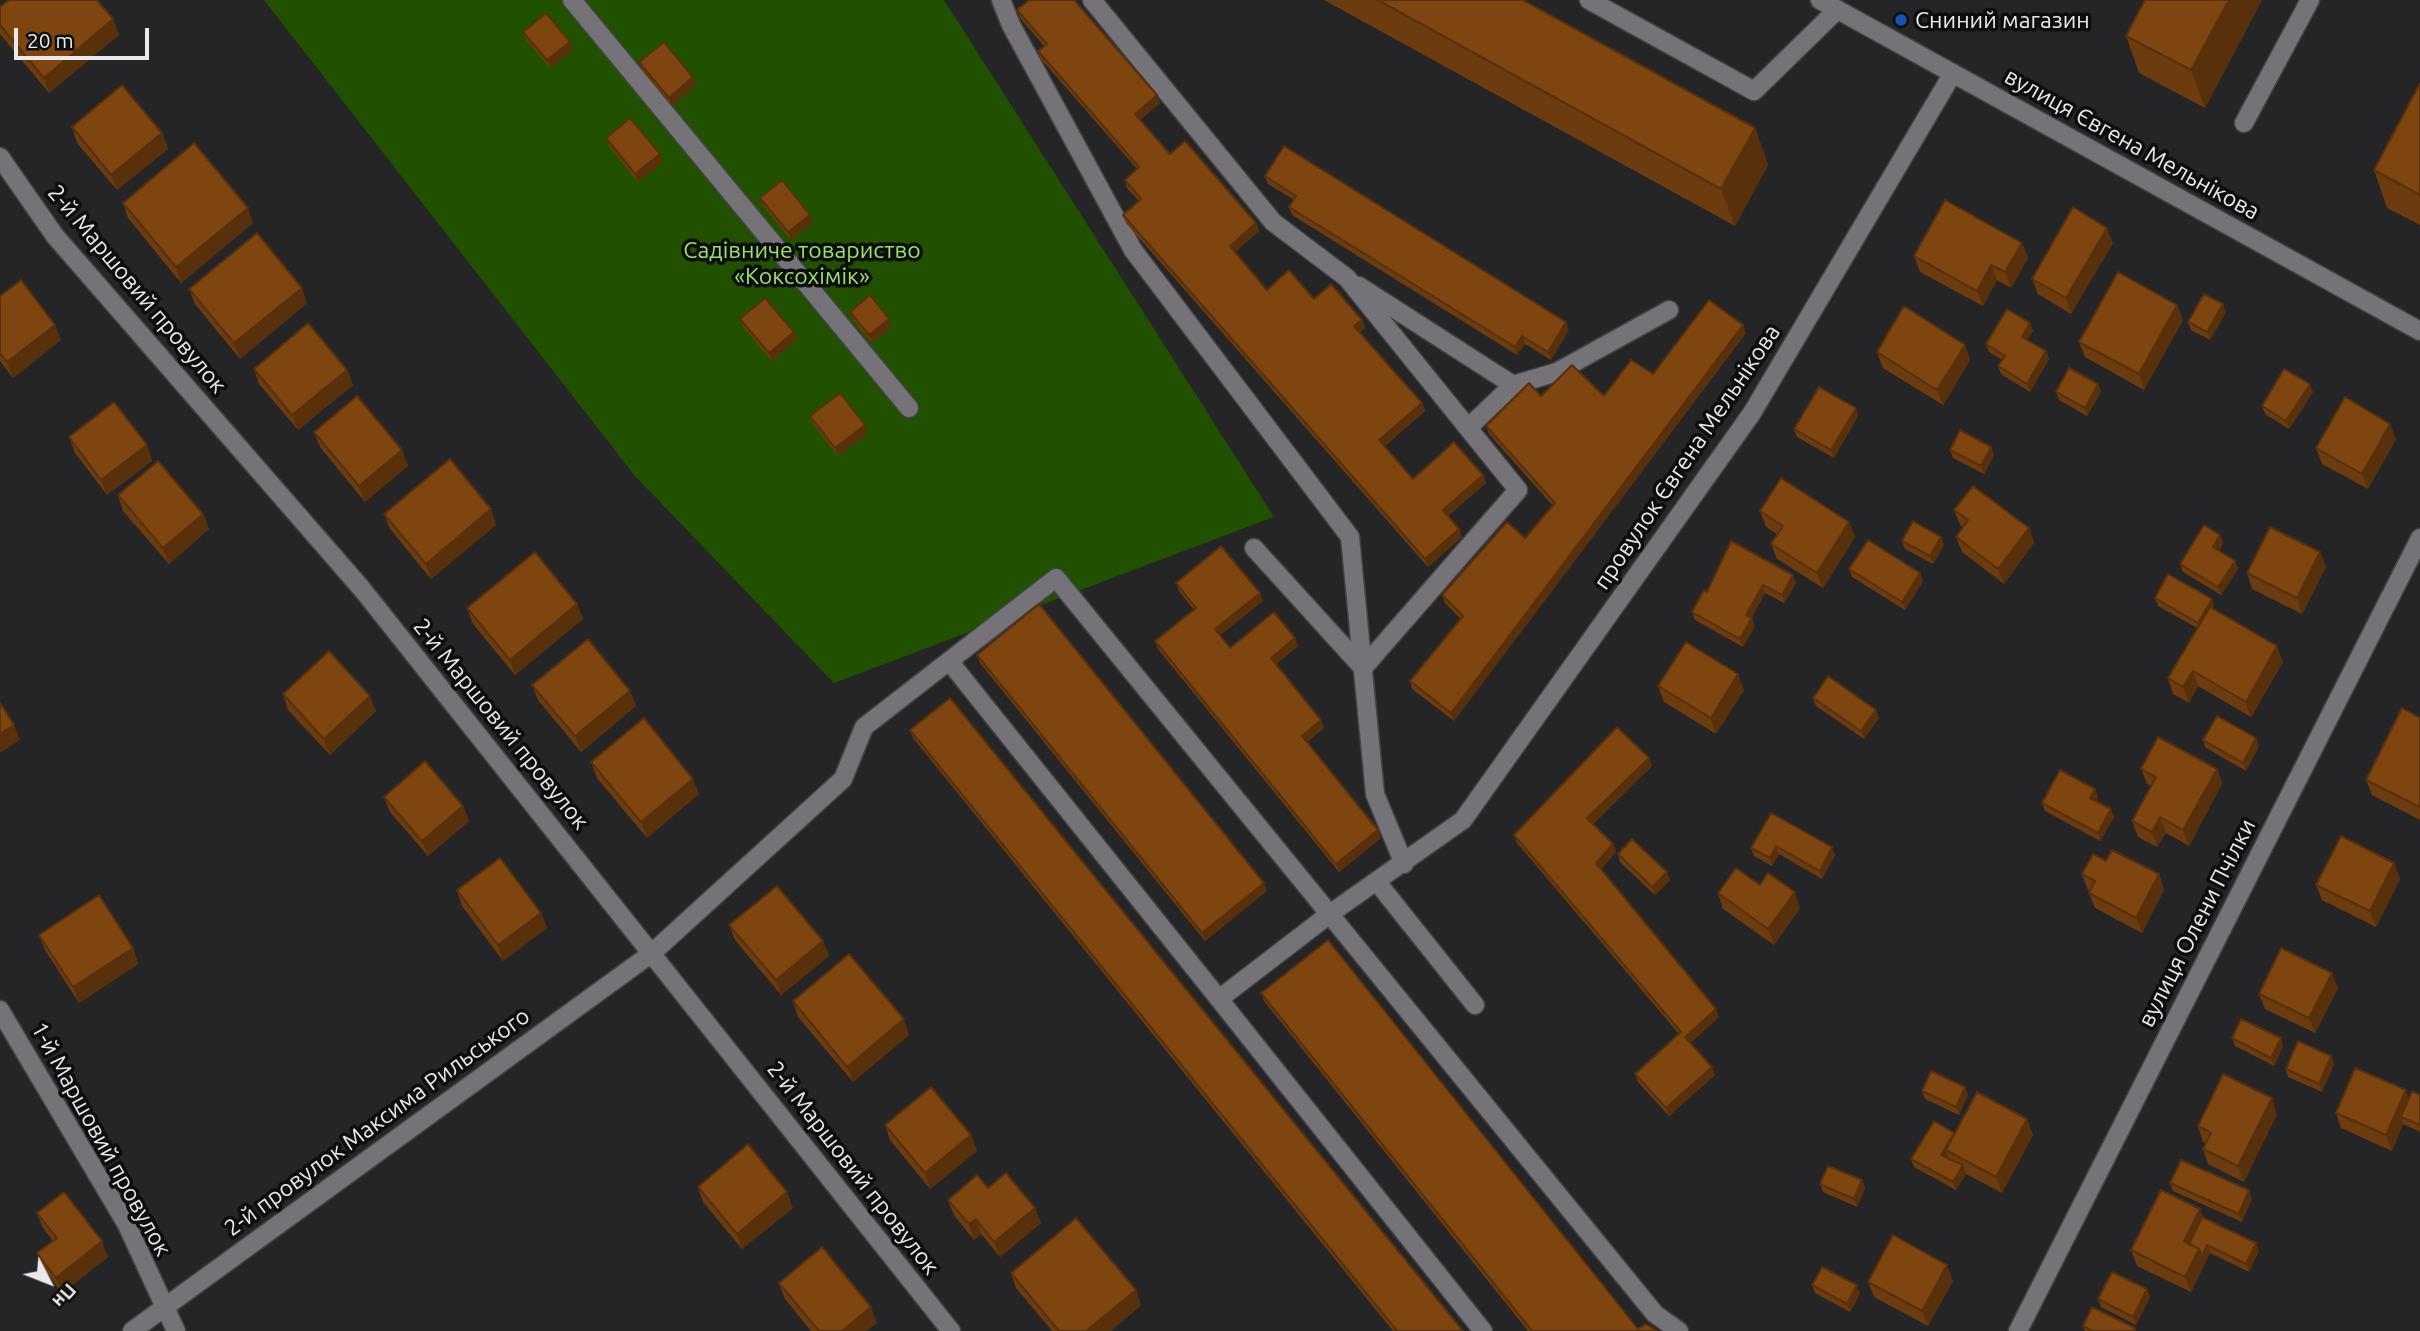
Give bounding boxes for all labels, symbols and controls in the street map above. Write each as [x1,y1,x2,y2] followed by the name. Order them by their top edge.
[1915,6,2090,34] place label: Сниний магазин
[1893,12,1909,28] marker: Сниний магазин
[18,14,152,58] scale bar
[27,28,74,52] text: 20 m
[2000,62,2264,226] street label: вулиця Євгена Мельнікова
[42,179,232,399] street label: 2-й Маршовий провулок
[683,236,921,290] park label: Садівниче товариство «Коксохімік»
[1588,319,1786,595] street label: провулок Євгена Мельнікова
[407,613,595,835] street label: 2-й Маршовий провулок
[2133,814,2261,1032] street label: вулиця Олени Пчілки
[219,1002,535,1242] street label: 2-й провулок Максима Рильського
[25,1017,177,1261] street label: 1-й Маршовий провулок
[761,1056,945,1280] street label: 2-й Маршовий провулок
[14,1247,84,1317] north arrow
[48,1279,81,1313] text: Пн

